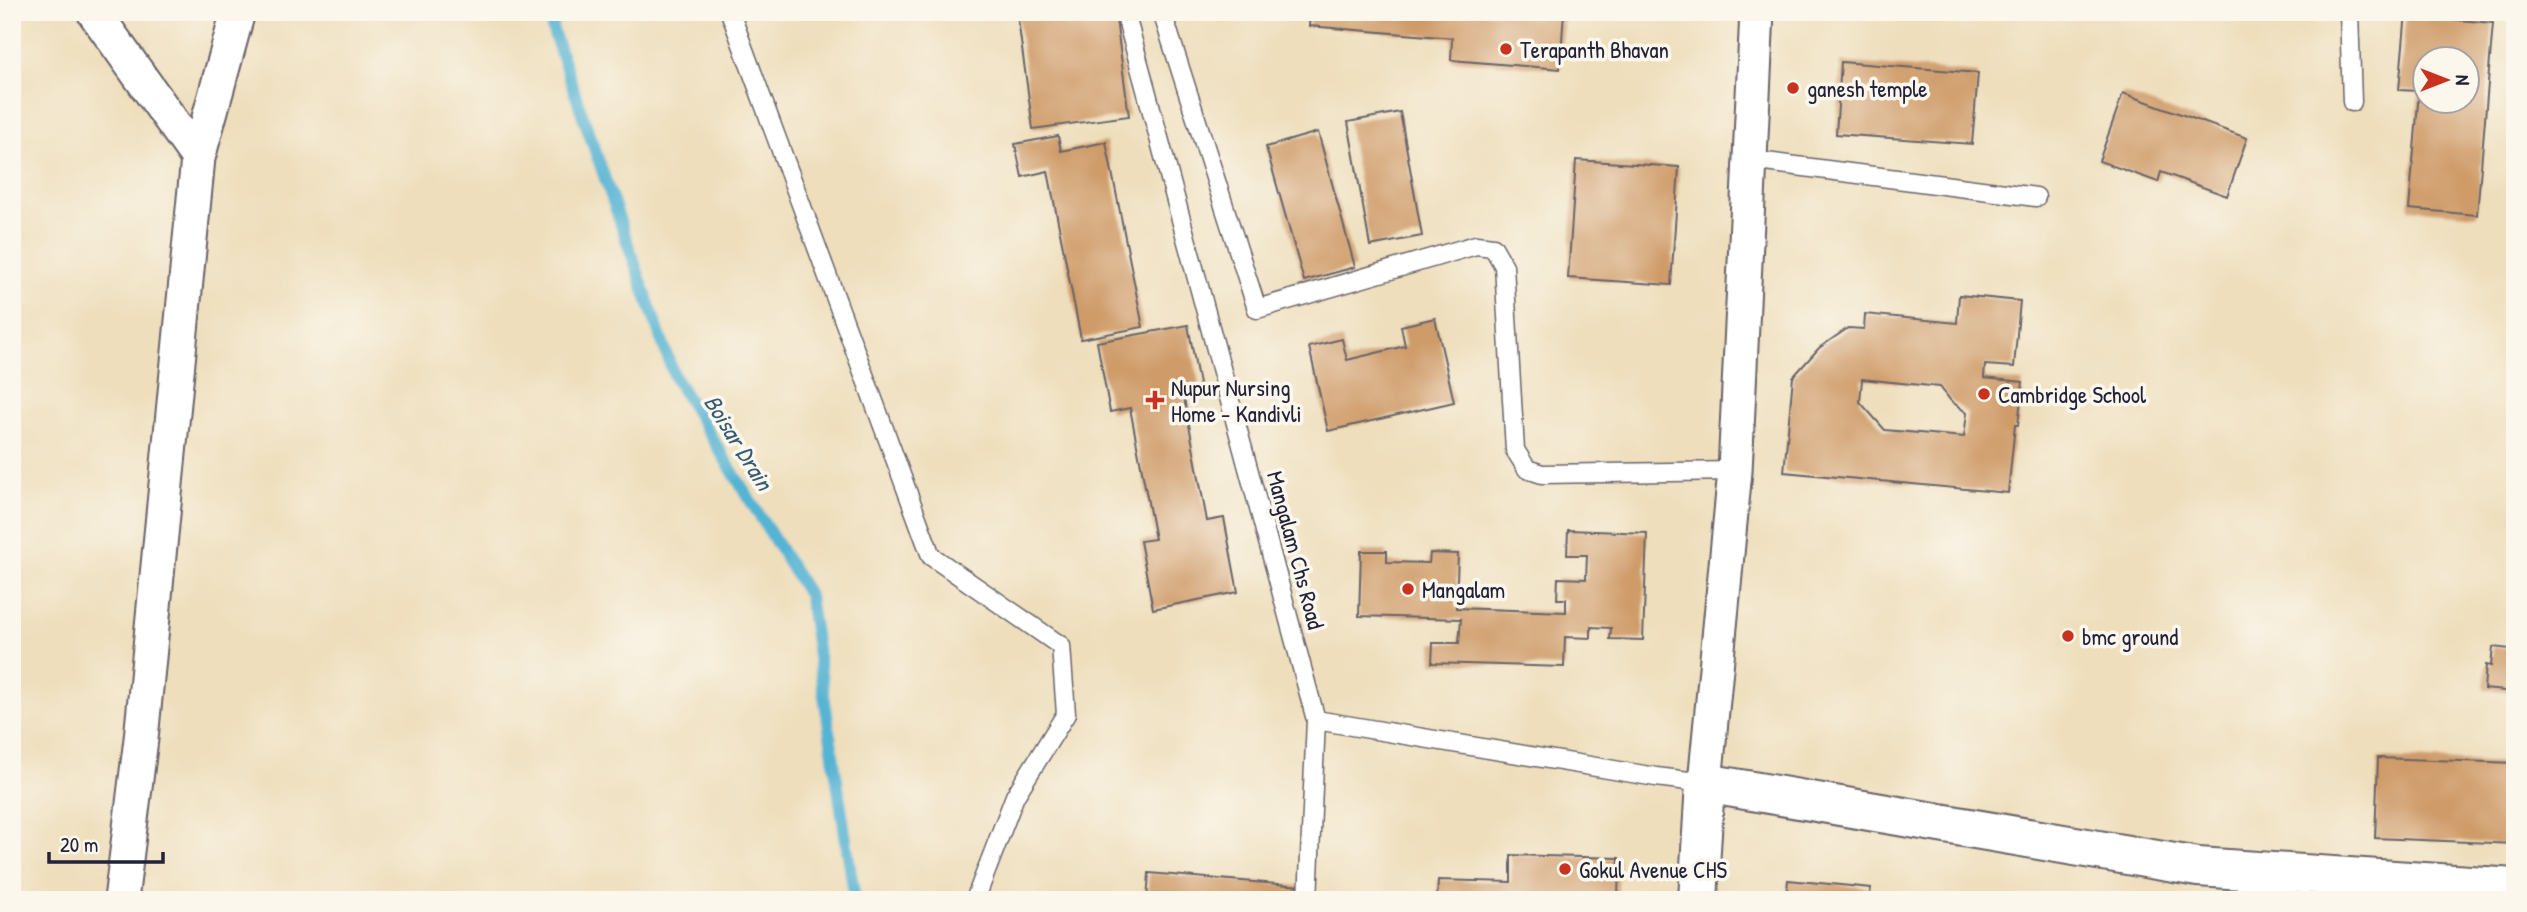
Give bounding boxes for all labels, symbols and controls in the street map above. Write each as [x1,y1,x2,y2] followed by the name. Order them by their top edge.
[1520,34,1669,65] place label: Terapanth Bhavan
[1498,41,1514,57] marker: Terapanth Bhavan
[2412,46,2482,116] north arrow
[1807,73,1927,104] place label: ganesh temple
[2450,75,2476,85] text: N
[1785,80,1801,96] marker: ganesh temple
[1171,372,1302,429] place label: Nupur Nursing Home - Kandivli
[1998,379,2147,410] place label: Cambridge School
[1976,386,1992,402] marker: Cambridge School
[697,388,782,498] water label: Boisar Drain
[1145,390,1165,410] marker: Nupur Nursing Home - Kandivli
[1260,467,1332,633] street label: Mangalam Chs Road
[1422,574,1505,605] place label: Mangalam
[1400,581,1416,597] marker: Mangalam
[2082,621,2178,652] place label: bmc ground
[2060,628,2076,644] marker: bmc ground
[49,821,163,865] scale bar
[60,830,98,859] text: 20 m
[1579,854,1727,885] place label: Gokul Avenue CHS
[1557,861,1573,877] marker: Gokul Avenue CHS

